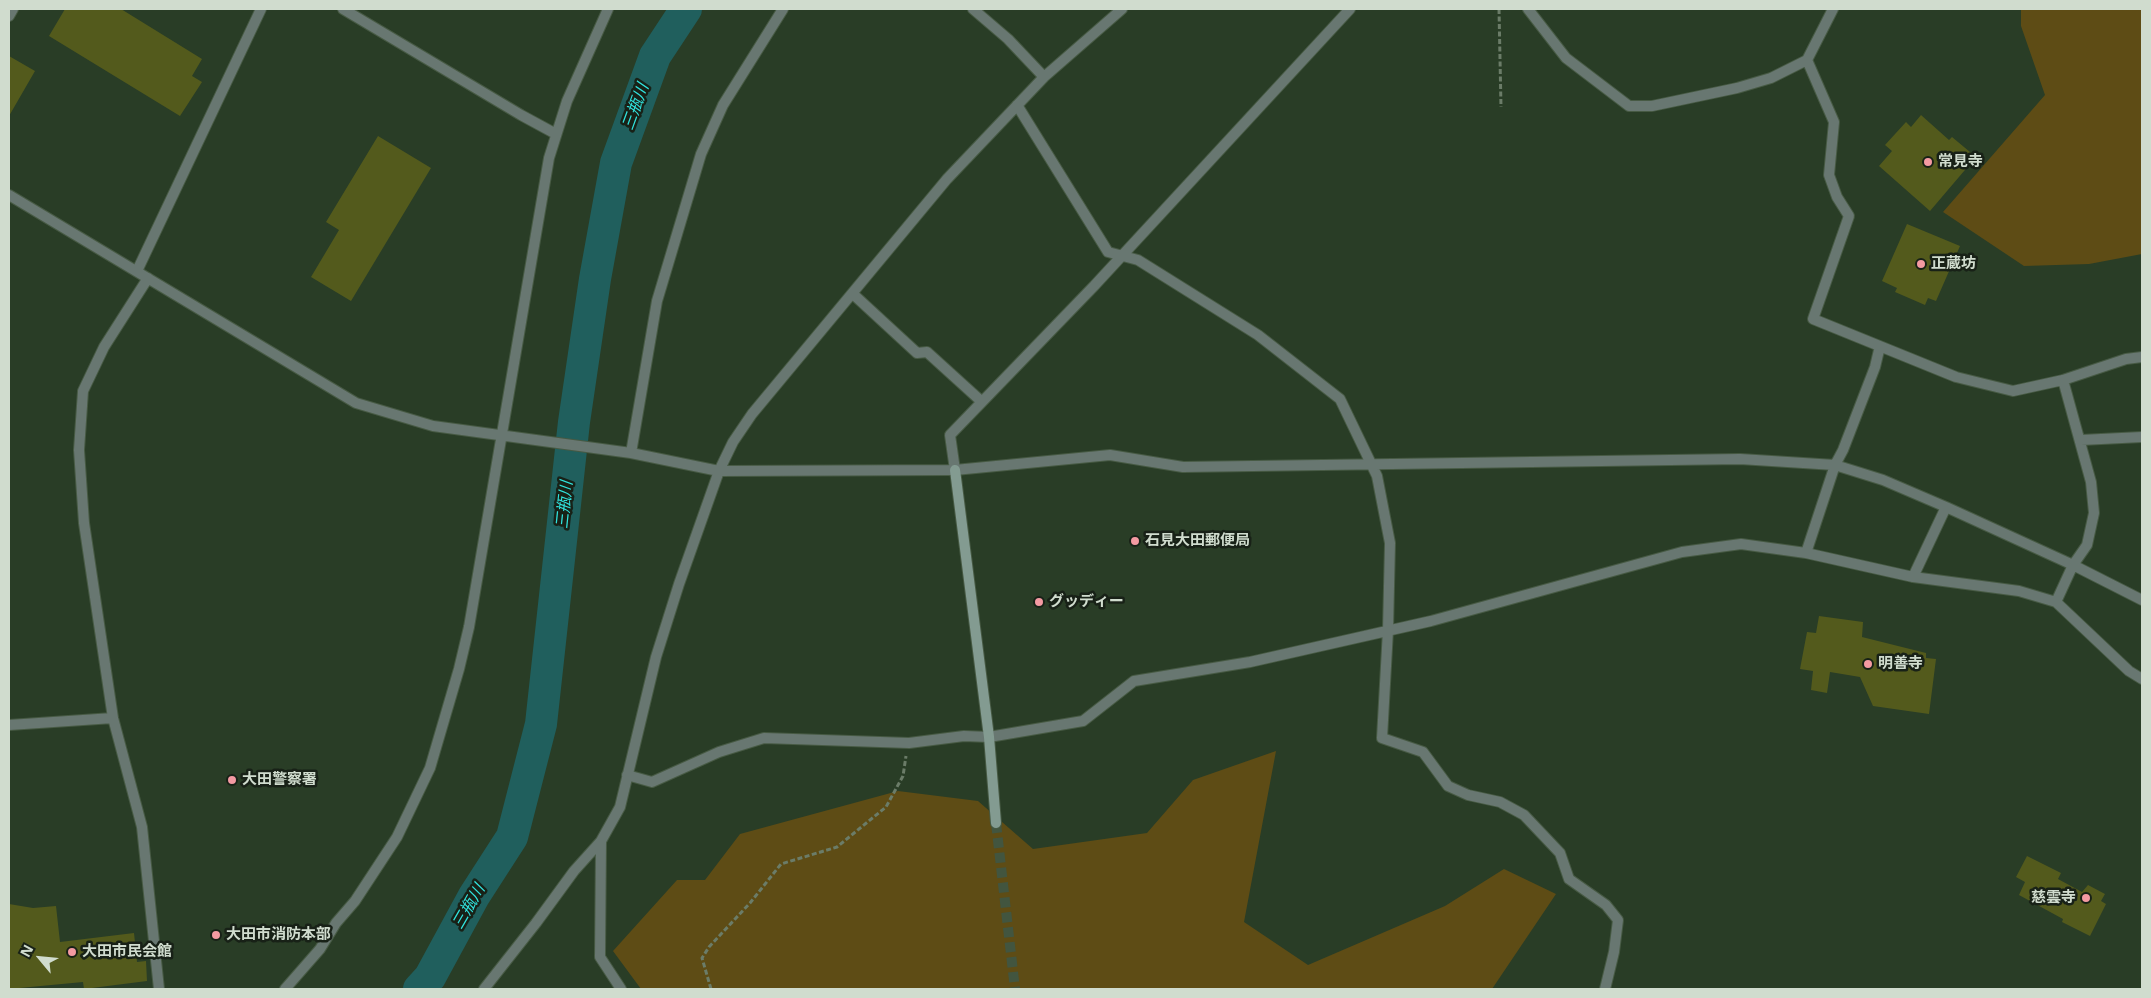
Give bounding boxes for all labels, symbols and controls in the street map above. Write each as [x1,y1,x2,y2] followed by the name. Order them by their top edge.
[619,81,653,133] water label: 三瓶川
[1938,153,1983,171] place label: 常見寺
[1922,156,1934,168] marker: 常見寺
[1931,255,1976,273] place label: 正蔵坊
[1915,258,1927,270] marker: 正蔵坊
[553,480,577,530] water label: 三瓶川
[1145,532,1250,550] place label: 石見大田郵便局
[1129,535,1141,547] marker: 石見大田郵便局
[1049,593,1124,611] place label: グッディー
[1033,596,1045,608] marker: グッディー
[1878,655,1923,673] place label: 明善寺
[1862,658,1874,670] marker: 明善寺
[242,771,317,789] place label: 大田警察署
[226,774,238,786] marker: 大田警察署
[449,881,489,933] water label: 三瓶川
[2031,889,2076,907] place label: 慈雲寺
[2080,892,2092,904] marker: 慈雲寺
[226,926,331,944] place label: 大田市消防本部
[210,929,222,941] marker: 大田市消防本部
[15,933,65,983] north arrow
[15,941,37,960] text: N
[82,943,172,961] place label: 大田市民会館
[66,946,78,958] marker: 大田市民会館

